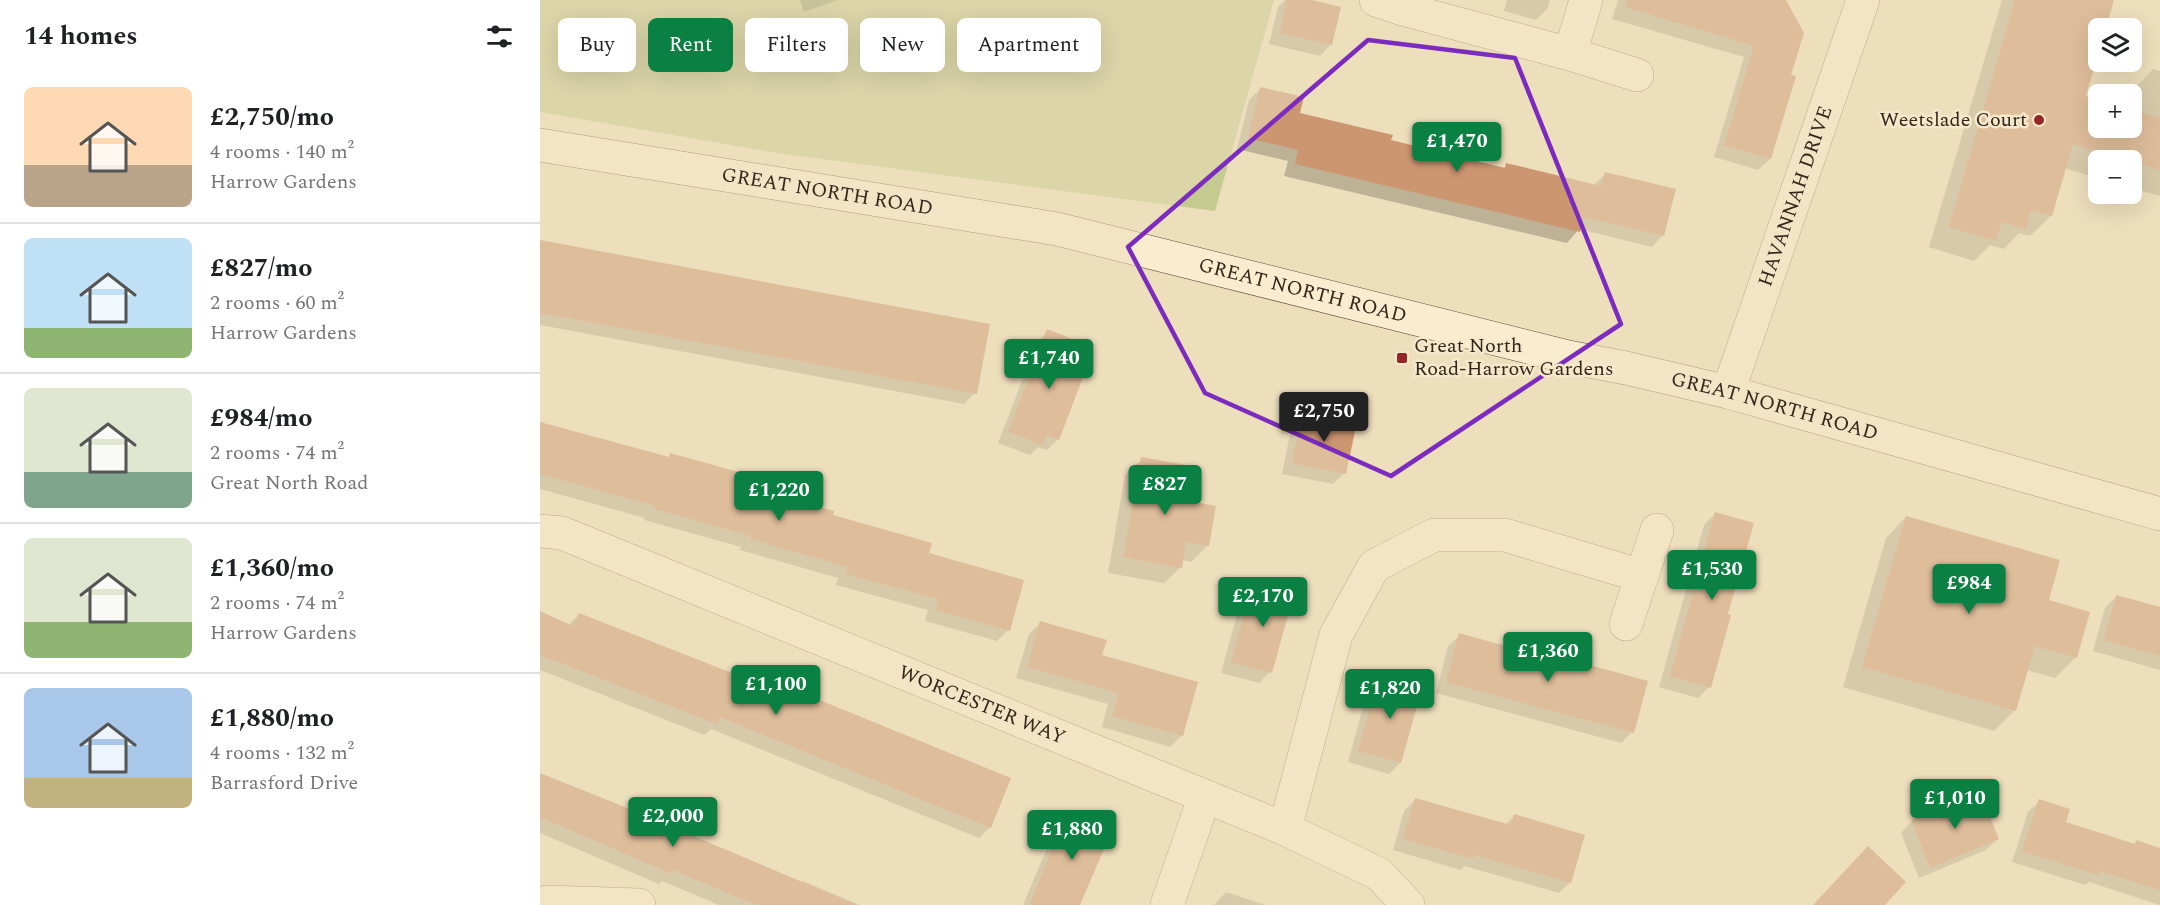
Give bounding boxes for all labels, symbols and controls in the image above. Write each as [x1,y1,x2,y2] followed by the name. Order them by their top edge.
[24,16,138,56] text: 14 homes
[558,18,636,72] chip: Buy
[648,18,733,72] chip: Rent
[745,18,848,72] chip: Filters
[860,18,945,72] chip: New
[957,18,1101,72] chip: Apartment
[2088,18,2142,204] map controls
[2088,18,2142,72] button: layers
[483,20,516,53] icon: filters
[2088,84,2142,138] button: +
[210,97,334,137] text: £2,750/mo
[1750,102,1840,291] street label: HAVANNAH DRIVE
[1880,105,2027,135] place label: Weetslade Court
[72,111,144,183] icon: home
[2032,113,2046,127] marker: Weetslade Court
[1408,122,1506,173] pin: £1,470
[1426,126,1488,156] text: £1,470
[210,137,354,167] text: 4 rooms · 140 m²
[2088,150,2142,204] button: −
[719,160,935,224] street label: GREAT NORTH ROAD
[210,167,357,197] text: Harrow Gardens
[210,248,313,288] text: £827/mo
[1195,250,1410,331] street label: GREAT NORTH ROAD
[72,262,144,334] icon: home
[210,288,344,318] text: 2 rooms · 60 m²
[210,318,357,348] text: Harrow Gardens
[1414,331,1614,384] place label: Great North Road-Harrow Gardens
[1000,339,1098,390] pin: £1,740
[1018,343,1080,373] text: £1,740
[1395,351,1409,365] marker: Great North Road-Harrow Gardens
[1668,364,1882,449] street label: GREAT NORTH ROAD
[1275,392,1373,443] pin: £2,750
[1293,396,1355,426] text: £2,750
[210,398,313,438] text: £984/mo
[72,412,144,484] icon: home
[210,438,344,468] text: 2 rooms · 74 m²
[1129,465,1201,516] pin: £827
[210,468,368,498] text: Great North Road
[1143,469,1187,499] text: £827
[730,471,828,522] pin: £1,220
[748,475,810,505] text: £1,220
[210,548,334,588] text: £1,360/mo
[1663,550,1761,601] pin: £1,530
[1681,554,1743,584] text: £1,530
[72,562,144,634] icon: home
[1933,564,2005,615] pin: £984
[1947,568,1991,598] text: £984
[1214,577,1312,628] pin: £2,170
[1232,581,1294,611] text: £2,170
[210,588,344,618] text: 2 rooms · 74 m²
[210,618,357,648] text: Harrow Gardens
[1499,632,1597,683] pin: £1,360
[1517,636,1579,666] text: £1,360
[894,657,1070,753] street label: WORCESTER WAY
[727,665,825,716] pin: £1,100
[745,669,807,699] text: £1,100
[1341,669,1439,720] pin: £1,820
[1359,673,1421,703] text: £1,820
[210,698,334,738] text: £1,880/mo
[72,712,144,784] icon: home
[210,738,354,768] text: 4 rooms · 132 m²
[210,768,358,798] text: Barrasford Drive
[1906,779,2004,830] pin: £1,010
[1924,783,1986,813] text: £1,010
[624,797,722,848] pin: £2,000
[642,801,704,831] text: £2,000
[1023,810,1121,861] pin: £1,880
[1041,814,1103,844] text: £1,880

